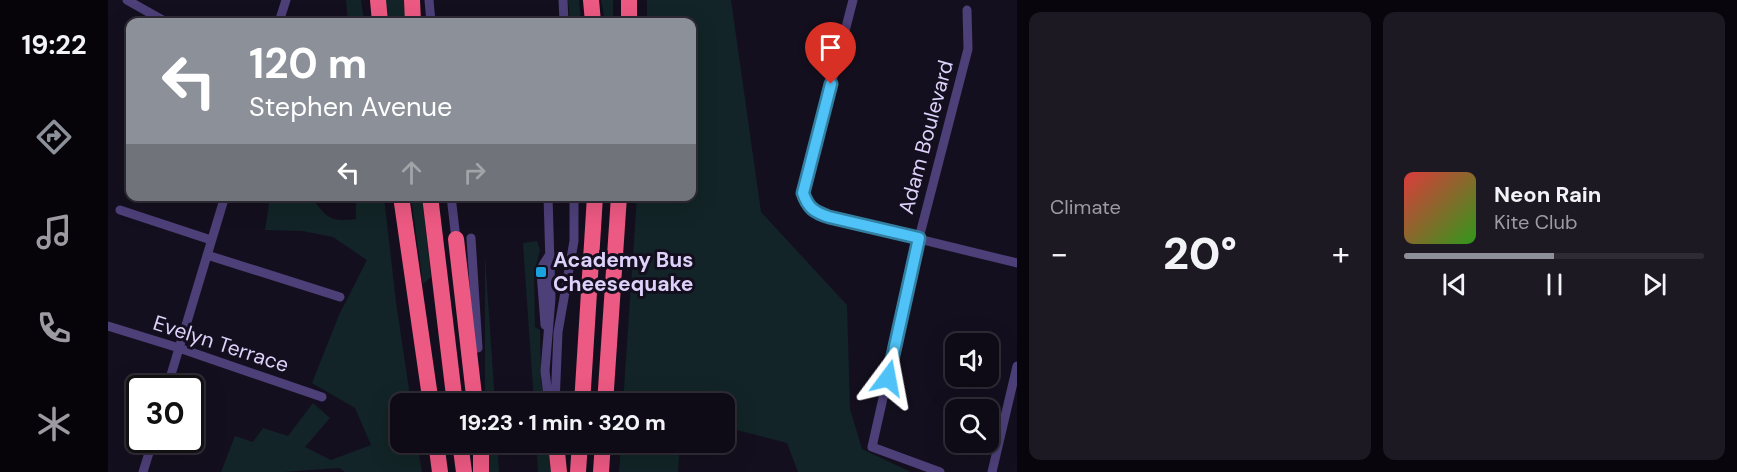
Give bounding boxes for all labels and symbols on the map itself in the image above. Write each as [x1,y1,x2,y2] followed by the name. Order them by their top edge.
[805,22,856,84] pin
[892,57,960,217] street label: Adam Boulevard
[553,246,693,298] place label: Academy Bus Cheesequake
[534,265,548,279] marker: Academy Bus Cheesequake
[150,309,292,379] street label: Evelyn Terrace
[856,346,920,410] position arrow
[126,375,204,453] speed limit sign: 30

